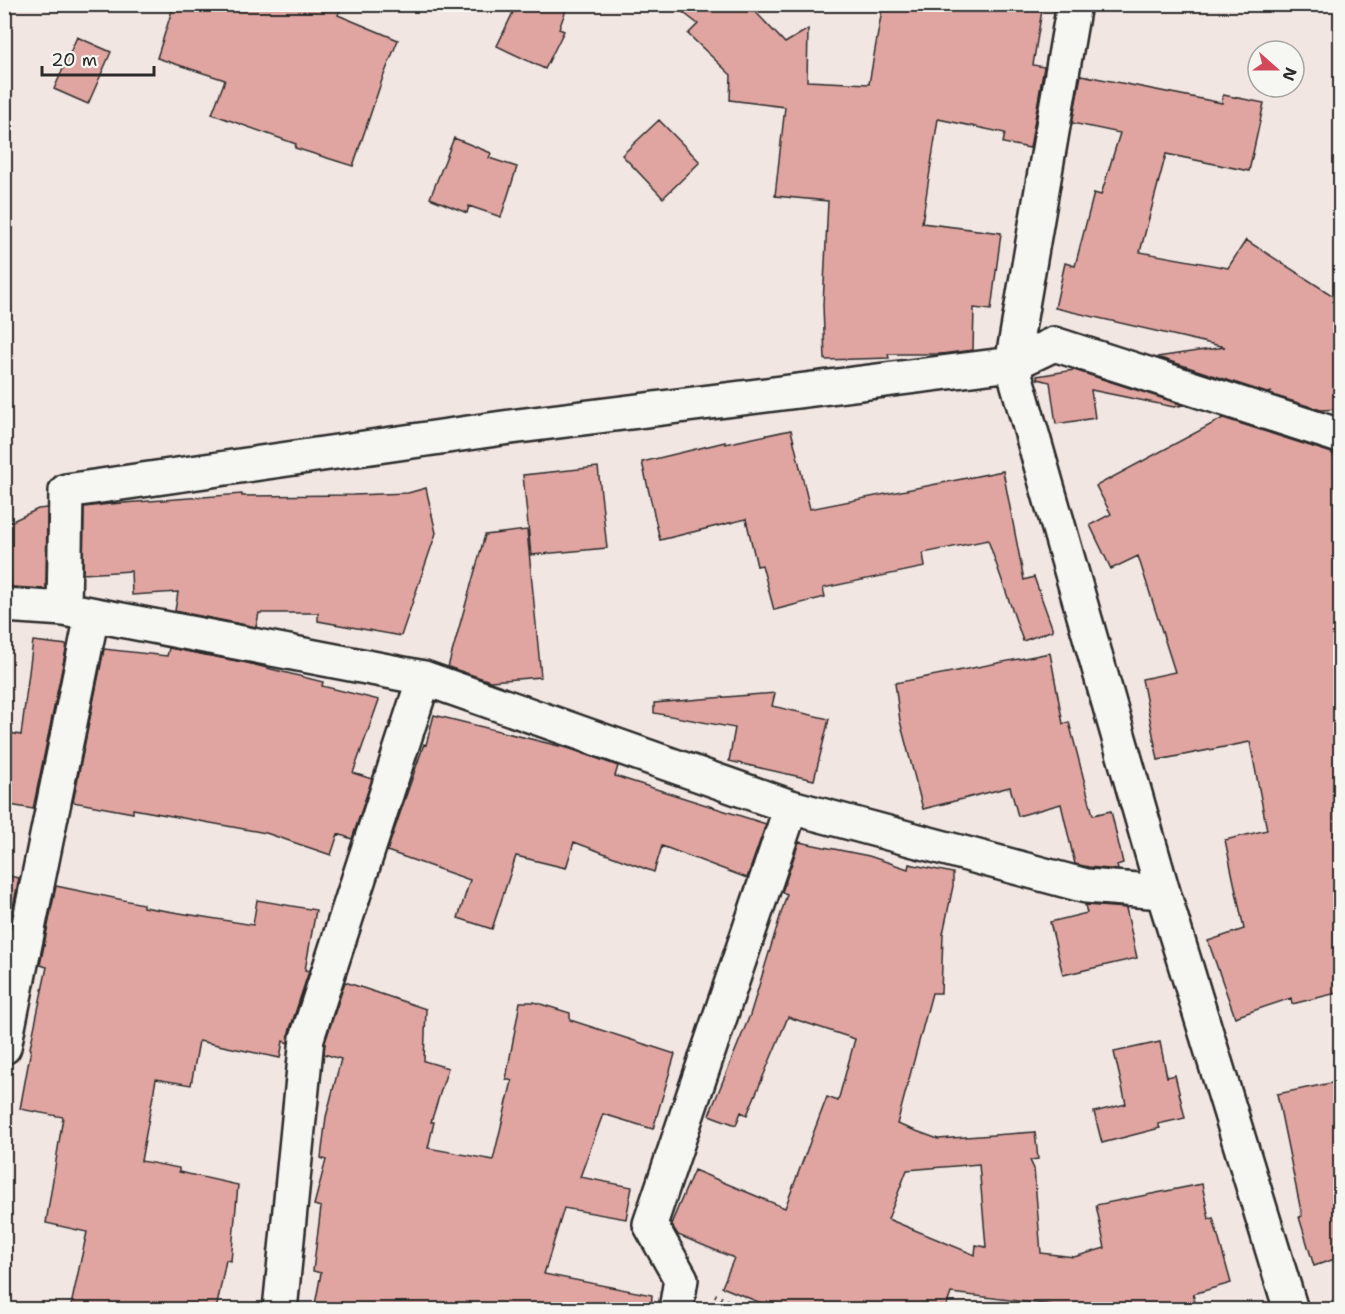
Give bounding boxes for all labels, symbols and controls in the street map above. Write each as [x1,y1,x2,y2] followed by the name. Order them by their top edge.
[42,39,154,77] scale bar
[1246,39,1306,99] north arrow
[51,48,97,72] text: 20 m
[1277,65,1302,84] text: N

